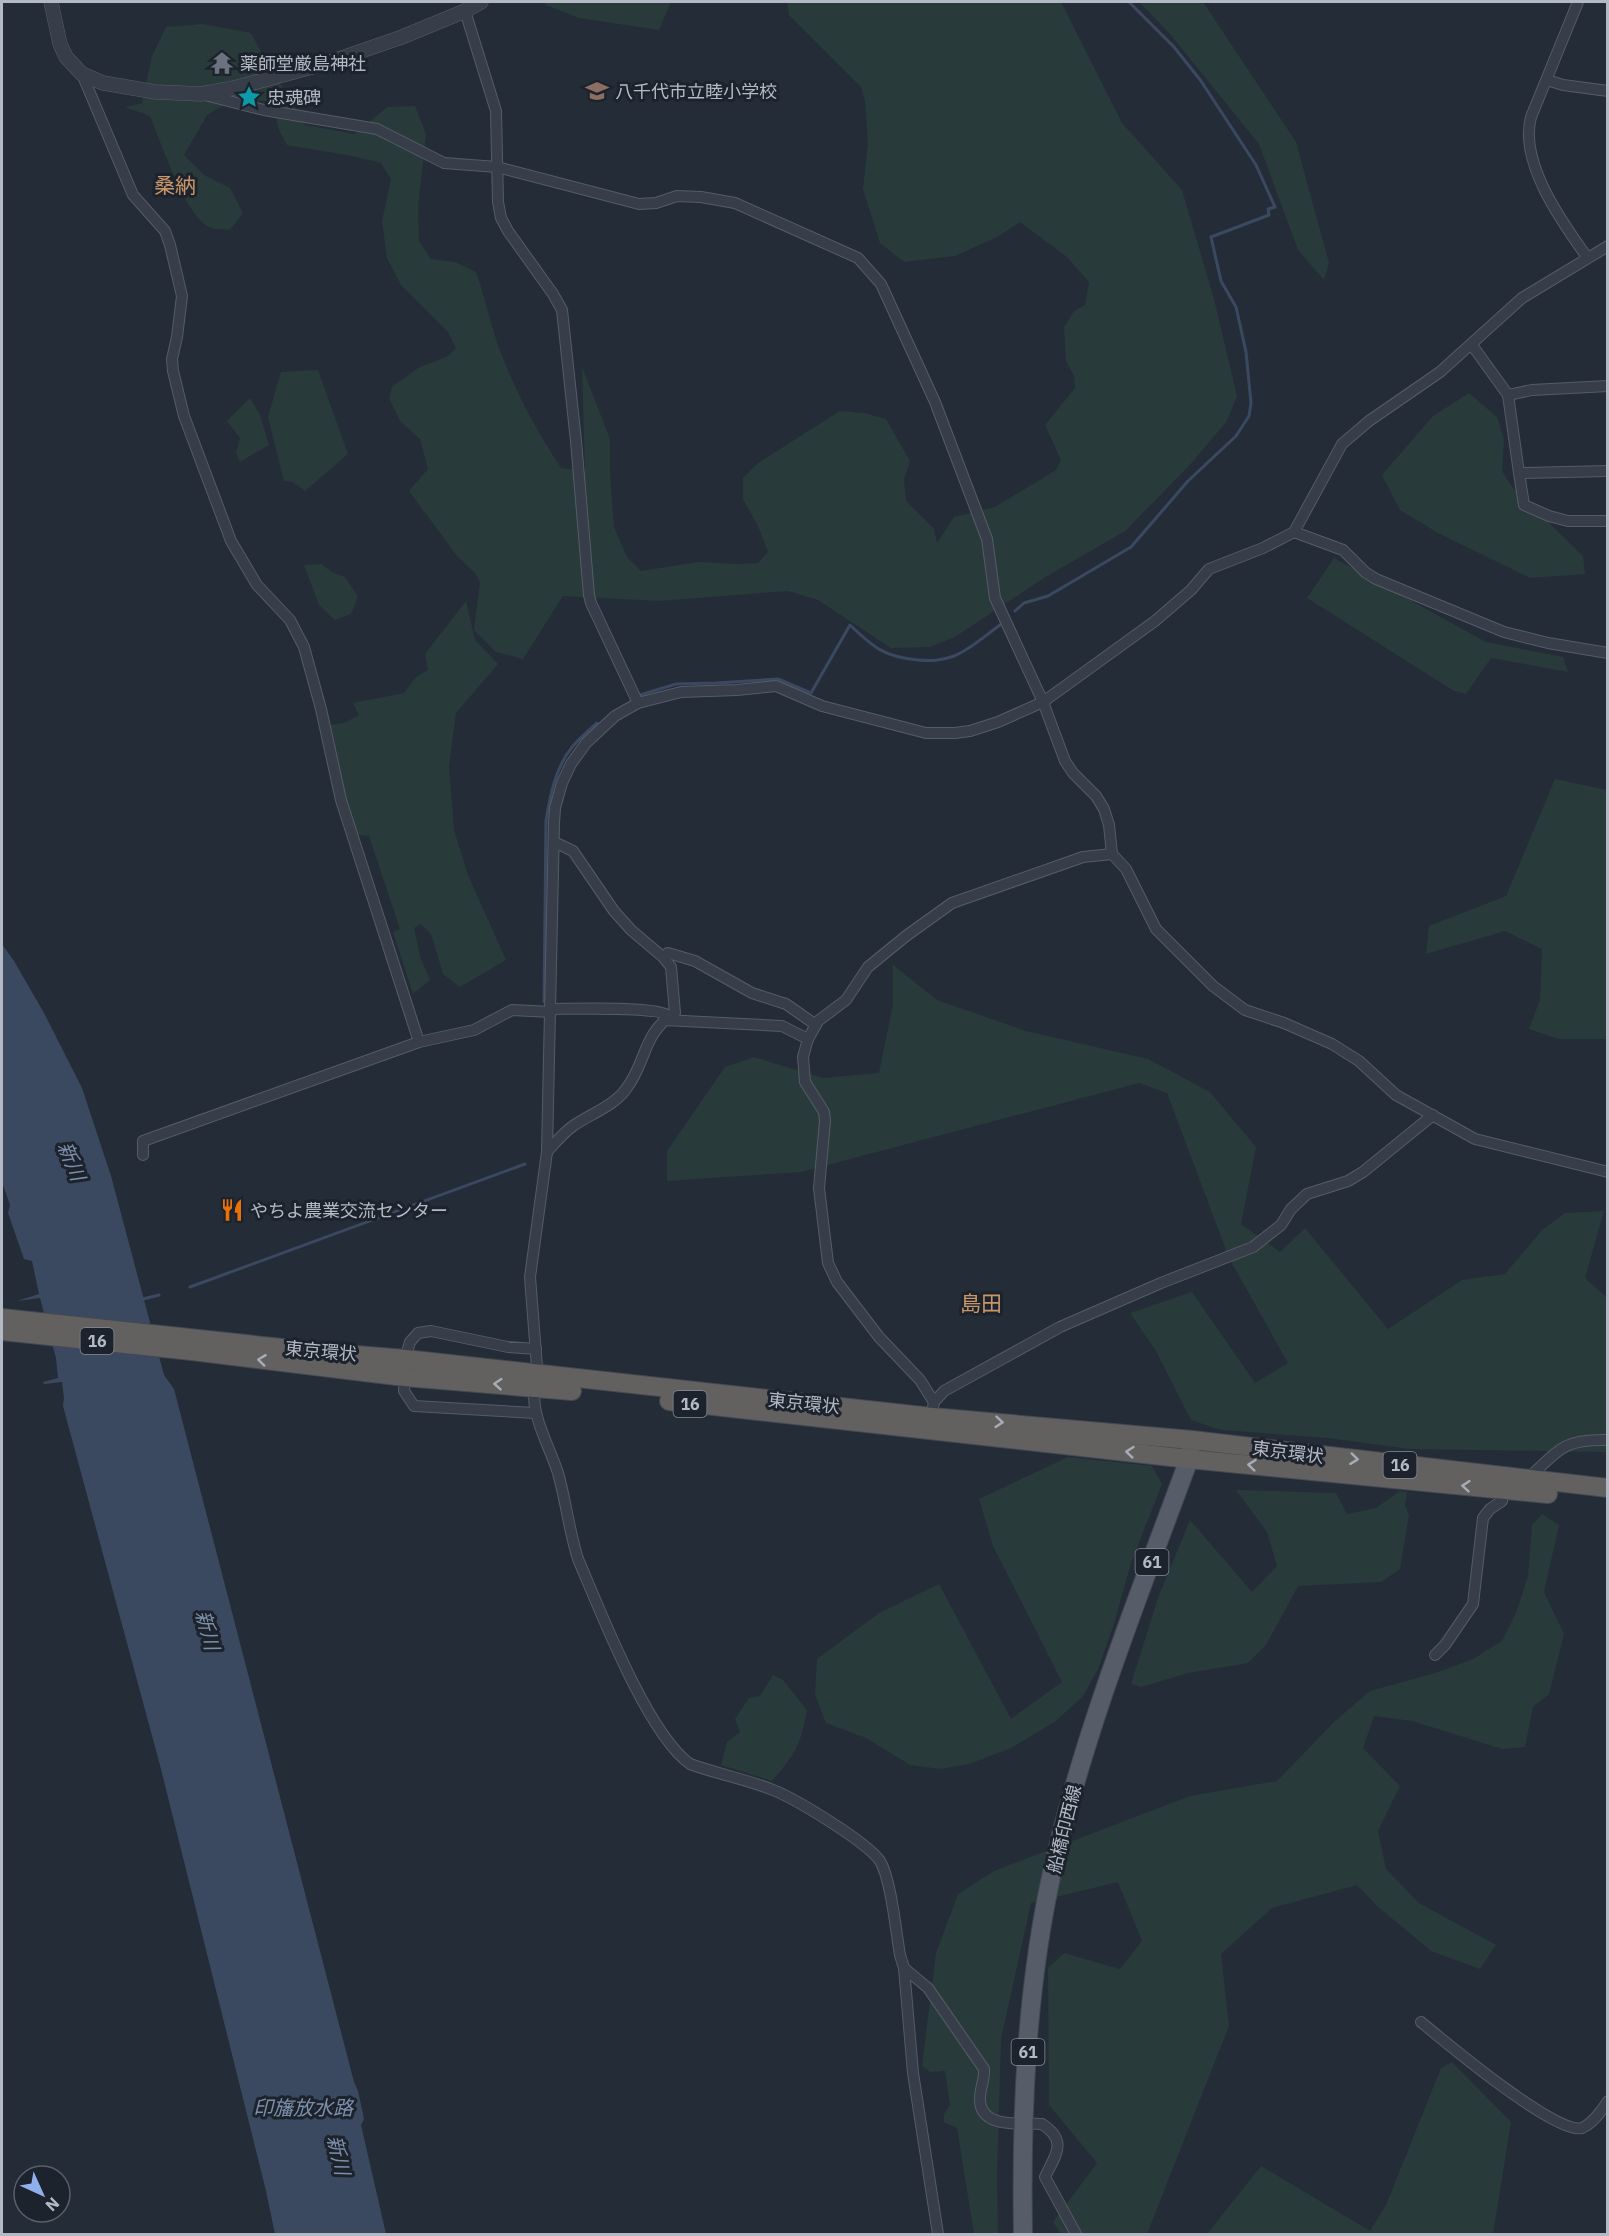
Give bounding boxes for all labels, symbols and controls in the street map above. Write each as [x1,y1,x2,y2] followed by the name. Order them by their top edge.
[209,50,235,76] temple icon: 薬師堂厳島神社
[240,52,366,75] place label: 薬師堂厳島神社
[584,78,610,104] school or university icon: 八千代市立睦小学校
[615,80,777,103] place label: 八千代市立睦小学校
[236,84,262,110] place icon: 忠魂碑
[267,86,321,109] place label: 忠魂碑
[154,171,196,199] district label: 桑納
[52,1137,93,1186] water label: 新川
[219,1197,245,1223] restaurant icon: やちよ農業交流センター
[250,1199,448,1222] place label: やちよ農業交流センター
[960,1289,1002,1317] district label: 島田
[80,1328,114,1354] road number: 16
[284,1336,358,1366] street label: 東京環状
[258,1354,267,1366] one-way arrow
[494,1378,503,1391] one-way arrow
[767,1388,841,1418] street label: 東京環状
[674,1391,706,1417] road number: 16
[995,1415,1004,1428] one-way arrow
[1251,1436,1325,1468] street label: 東京環状
[1126,1446,1135,1459] one-way arrow
[1350,1452,1359,1465] one-way arrow
[1384,1452,1416,1478] road number: 16
[1248,1459,1257,1472] one-way arrow
[1461,1480,1470,1493] one-way arrow
[1136,1549,1168,1575] road number: 61
[190,1607,227,1655] water label: 新川
[1042,1783,1086,1875] street label: 船橋印西線
[1012,2039,1044,2065] road number: 61
[253,2094,355,2121] water label: 印旛放水路
[321,2132,357,2179] water label: 新川
[12,2164,72,2224] north arrow
[41,2193,64,2216] text: N

